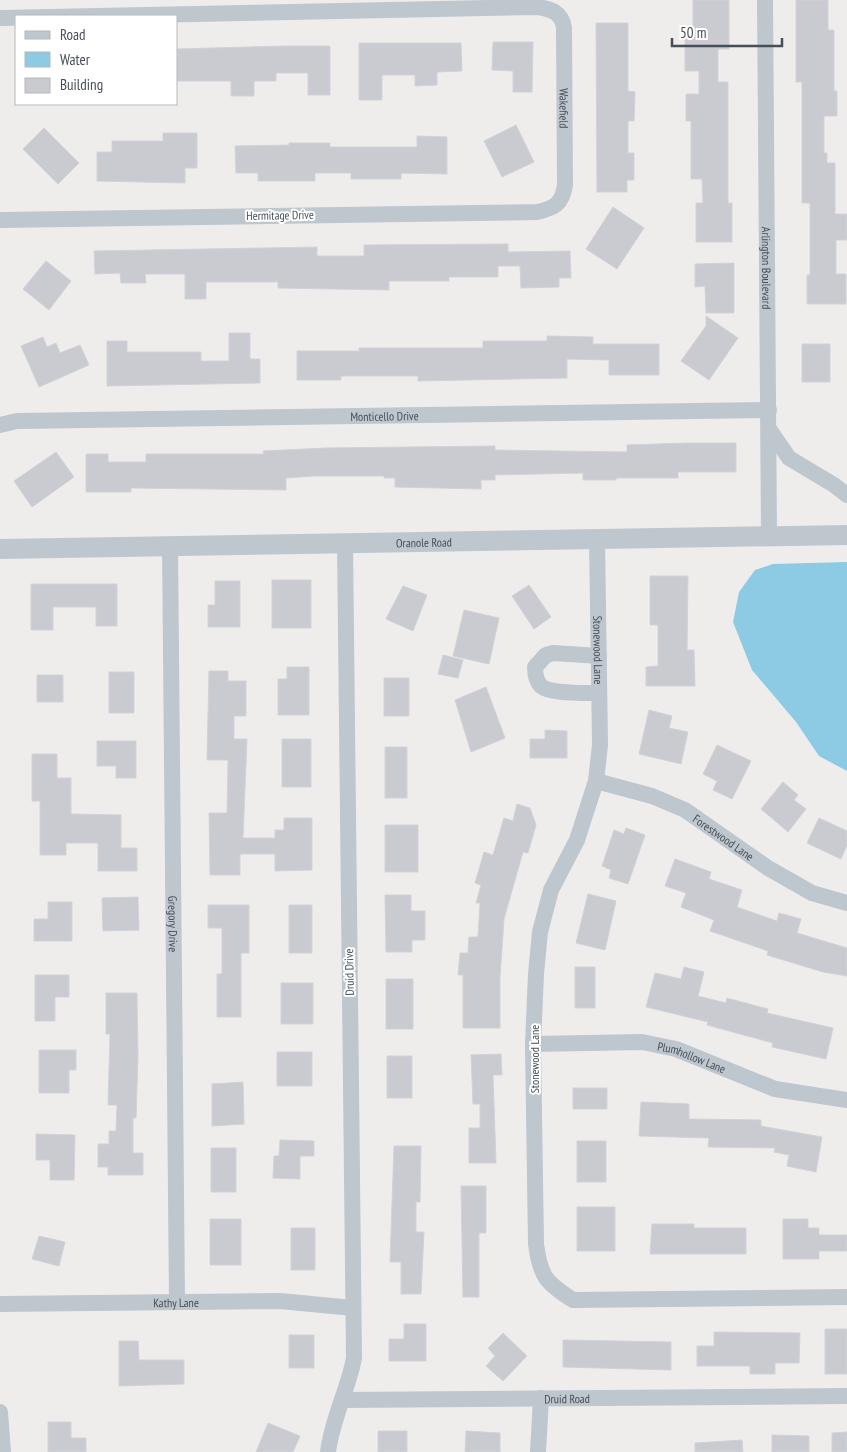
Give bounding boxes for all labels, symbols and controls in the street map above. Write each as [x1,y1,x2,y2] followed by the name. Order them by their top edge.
[15,15,178,105] legend
[672,15,782,47] scale bar
[680,23,706,42] text: 50 m
[60,25,86,44] text: Road
[60,50,91,69] text: Water
[60,75,103,94] text: Building
[557,88,572,128] street label: Wakefield
[246,207,314,223] street label: Hermitage Drive
[759,227,775,309] street label: Arlington Boulevard
[350,408,419,424] street label: Monticello Drive
[396,534,452,550] street label: Oranole Road
[591,616,607,684] street label: Stonewood Lane
[690,811,757,863] street label: Forestwood Lane
[166,896,181,952] street label: Gregory Drive
[341,948,357,996] street label: Druid Drive
[527,1025,542,1093] street label: Stonewood Lane
[656,1038,728,1076] street label: Plumhollow Lane
[153,1294,199,1310] street label: Kathy Lane
[544,1391,590,1406] street label: Druid Road

